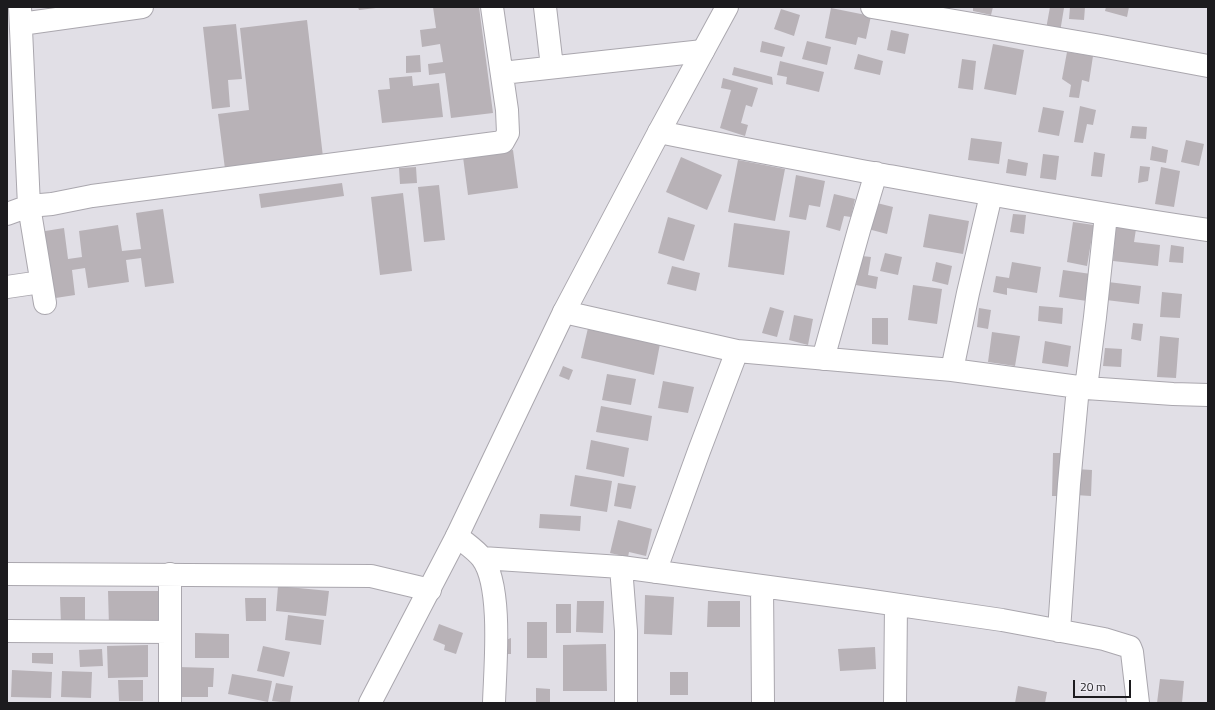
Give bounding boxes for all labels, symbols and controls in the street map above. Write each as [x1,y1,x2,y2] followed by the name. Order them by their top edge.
[1075,672,1133,698] scale bar
[1080,677,1106,696] text: 20 m

